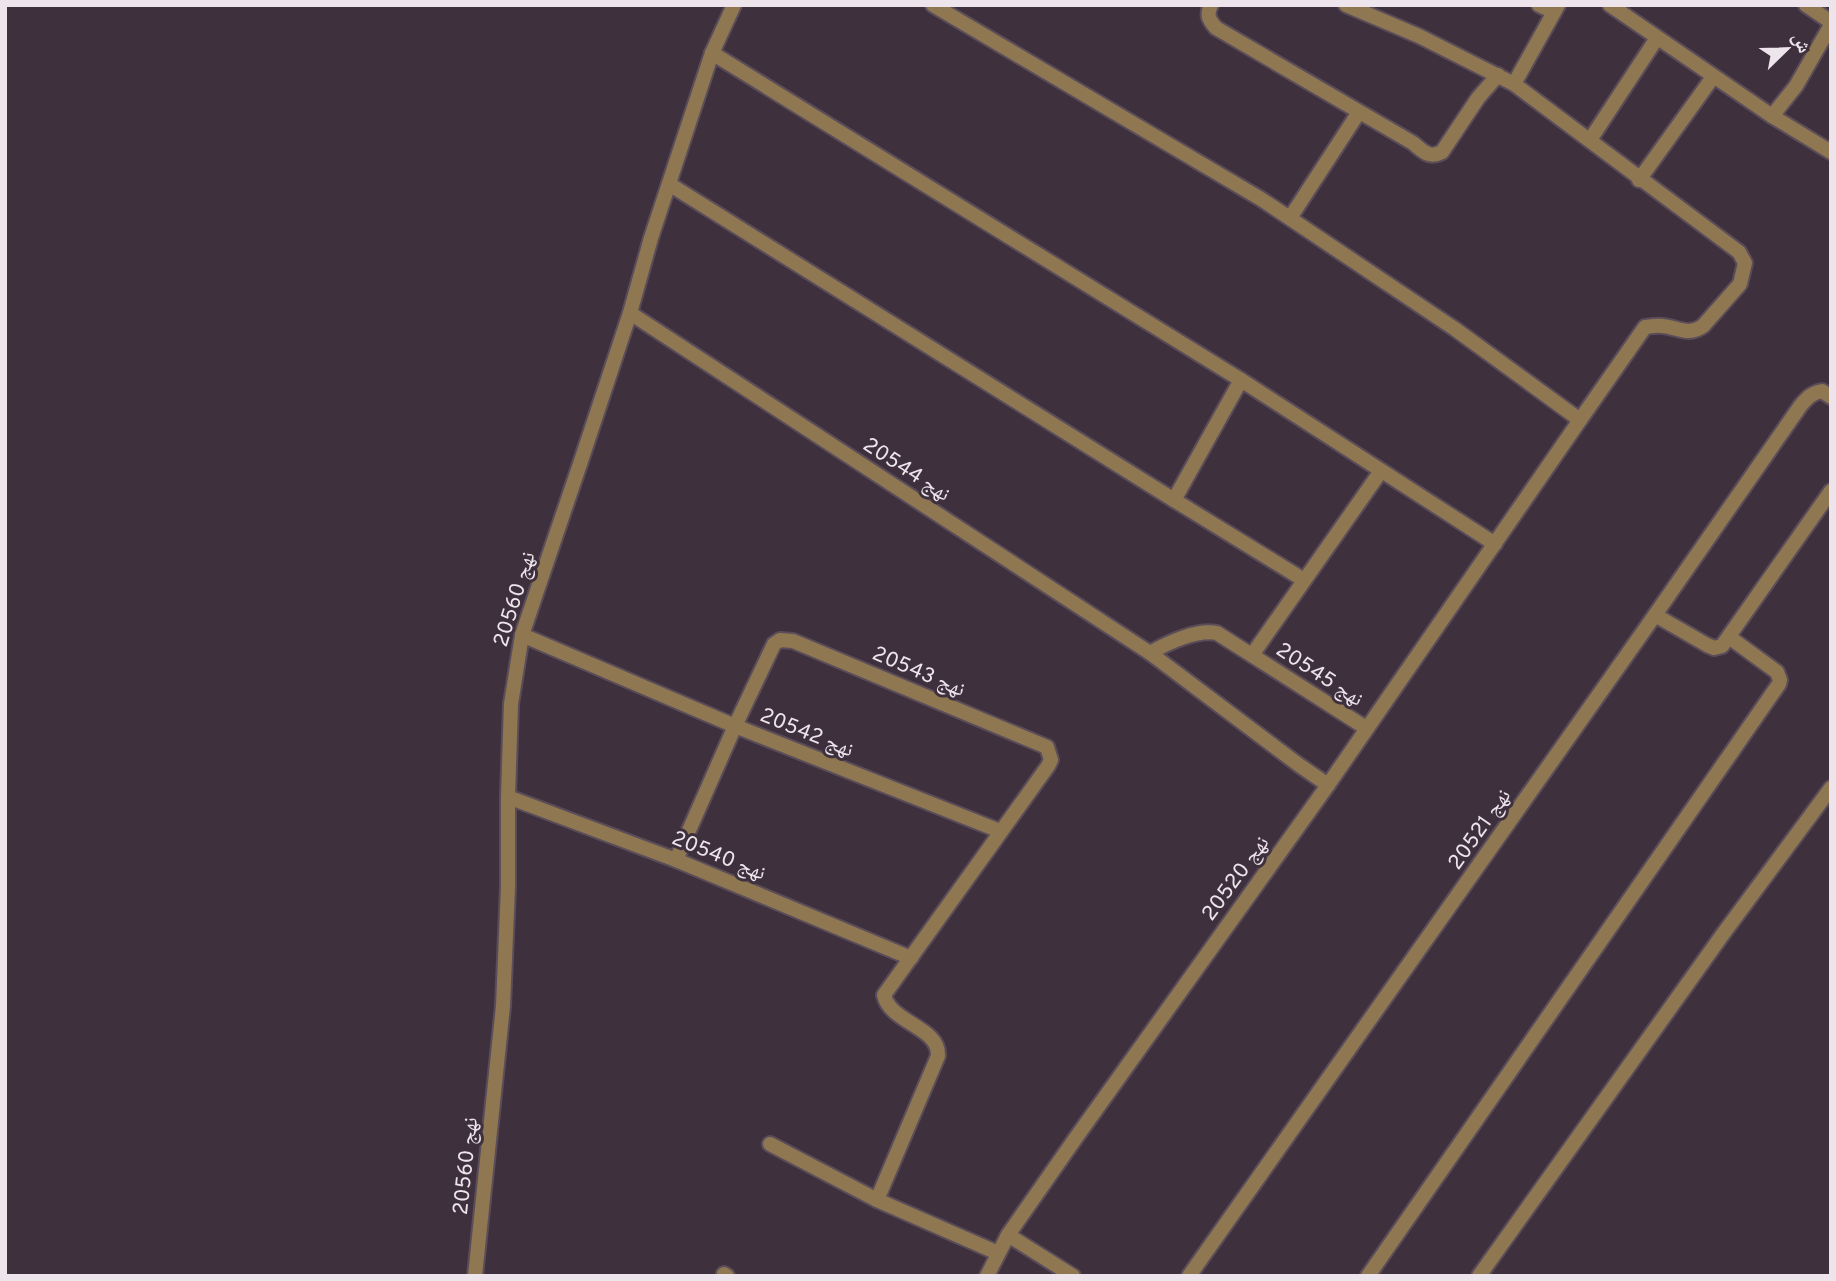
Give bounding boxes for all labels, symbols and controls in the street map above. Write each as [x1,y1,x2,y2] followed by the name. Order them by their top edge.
[1752,14,1822,84] north arrow
[1786,29,1816,57] text: ش
[857,432,955,508] street label: نهج 20544
[488,549,543,650] street label: نهج 20560
[1270,637,1368,713] street label: نهج 20545
[868,641,969,704] street label: نهج 20543
[756,702,857,764] street label: نهج 20542
[1443,784,1518,876] street label: نهج 20521
[667,825,769,887] street label: نهج 20540
[1196,831,1276,927] street label: نهج 20520
[448,1116,485,1216] street label: نهج 20560

